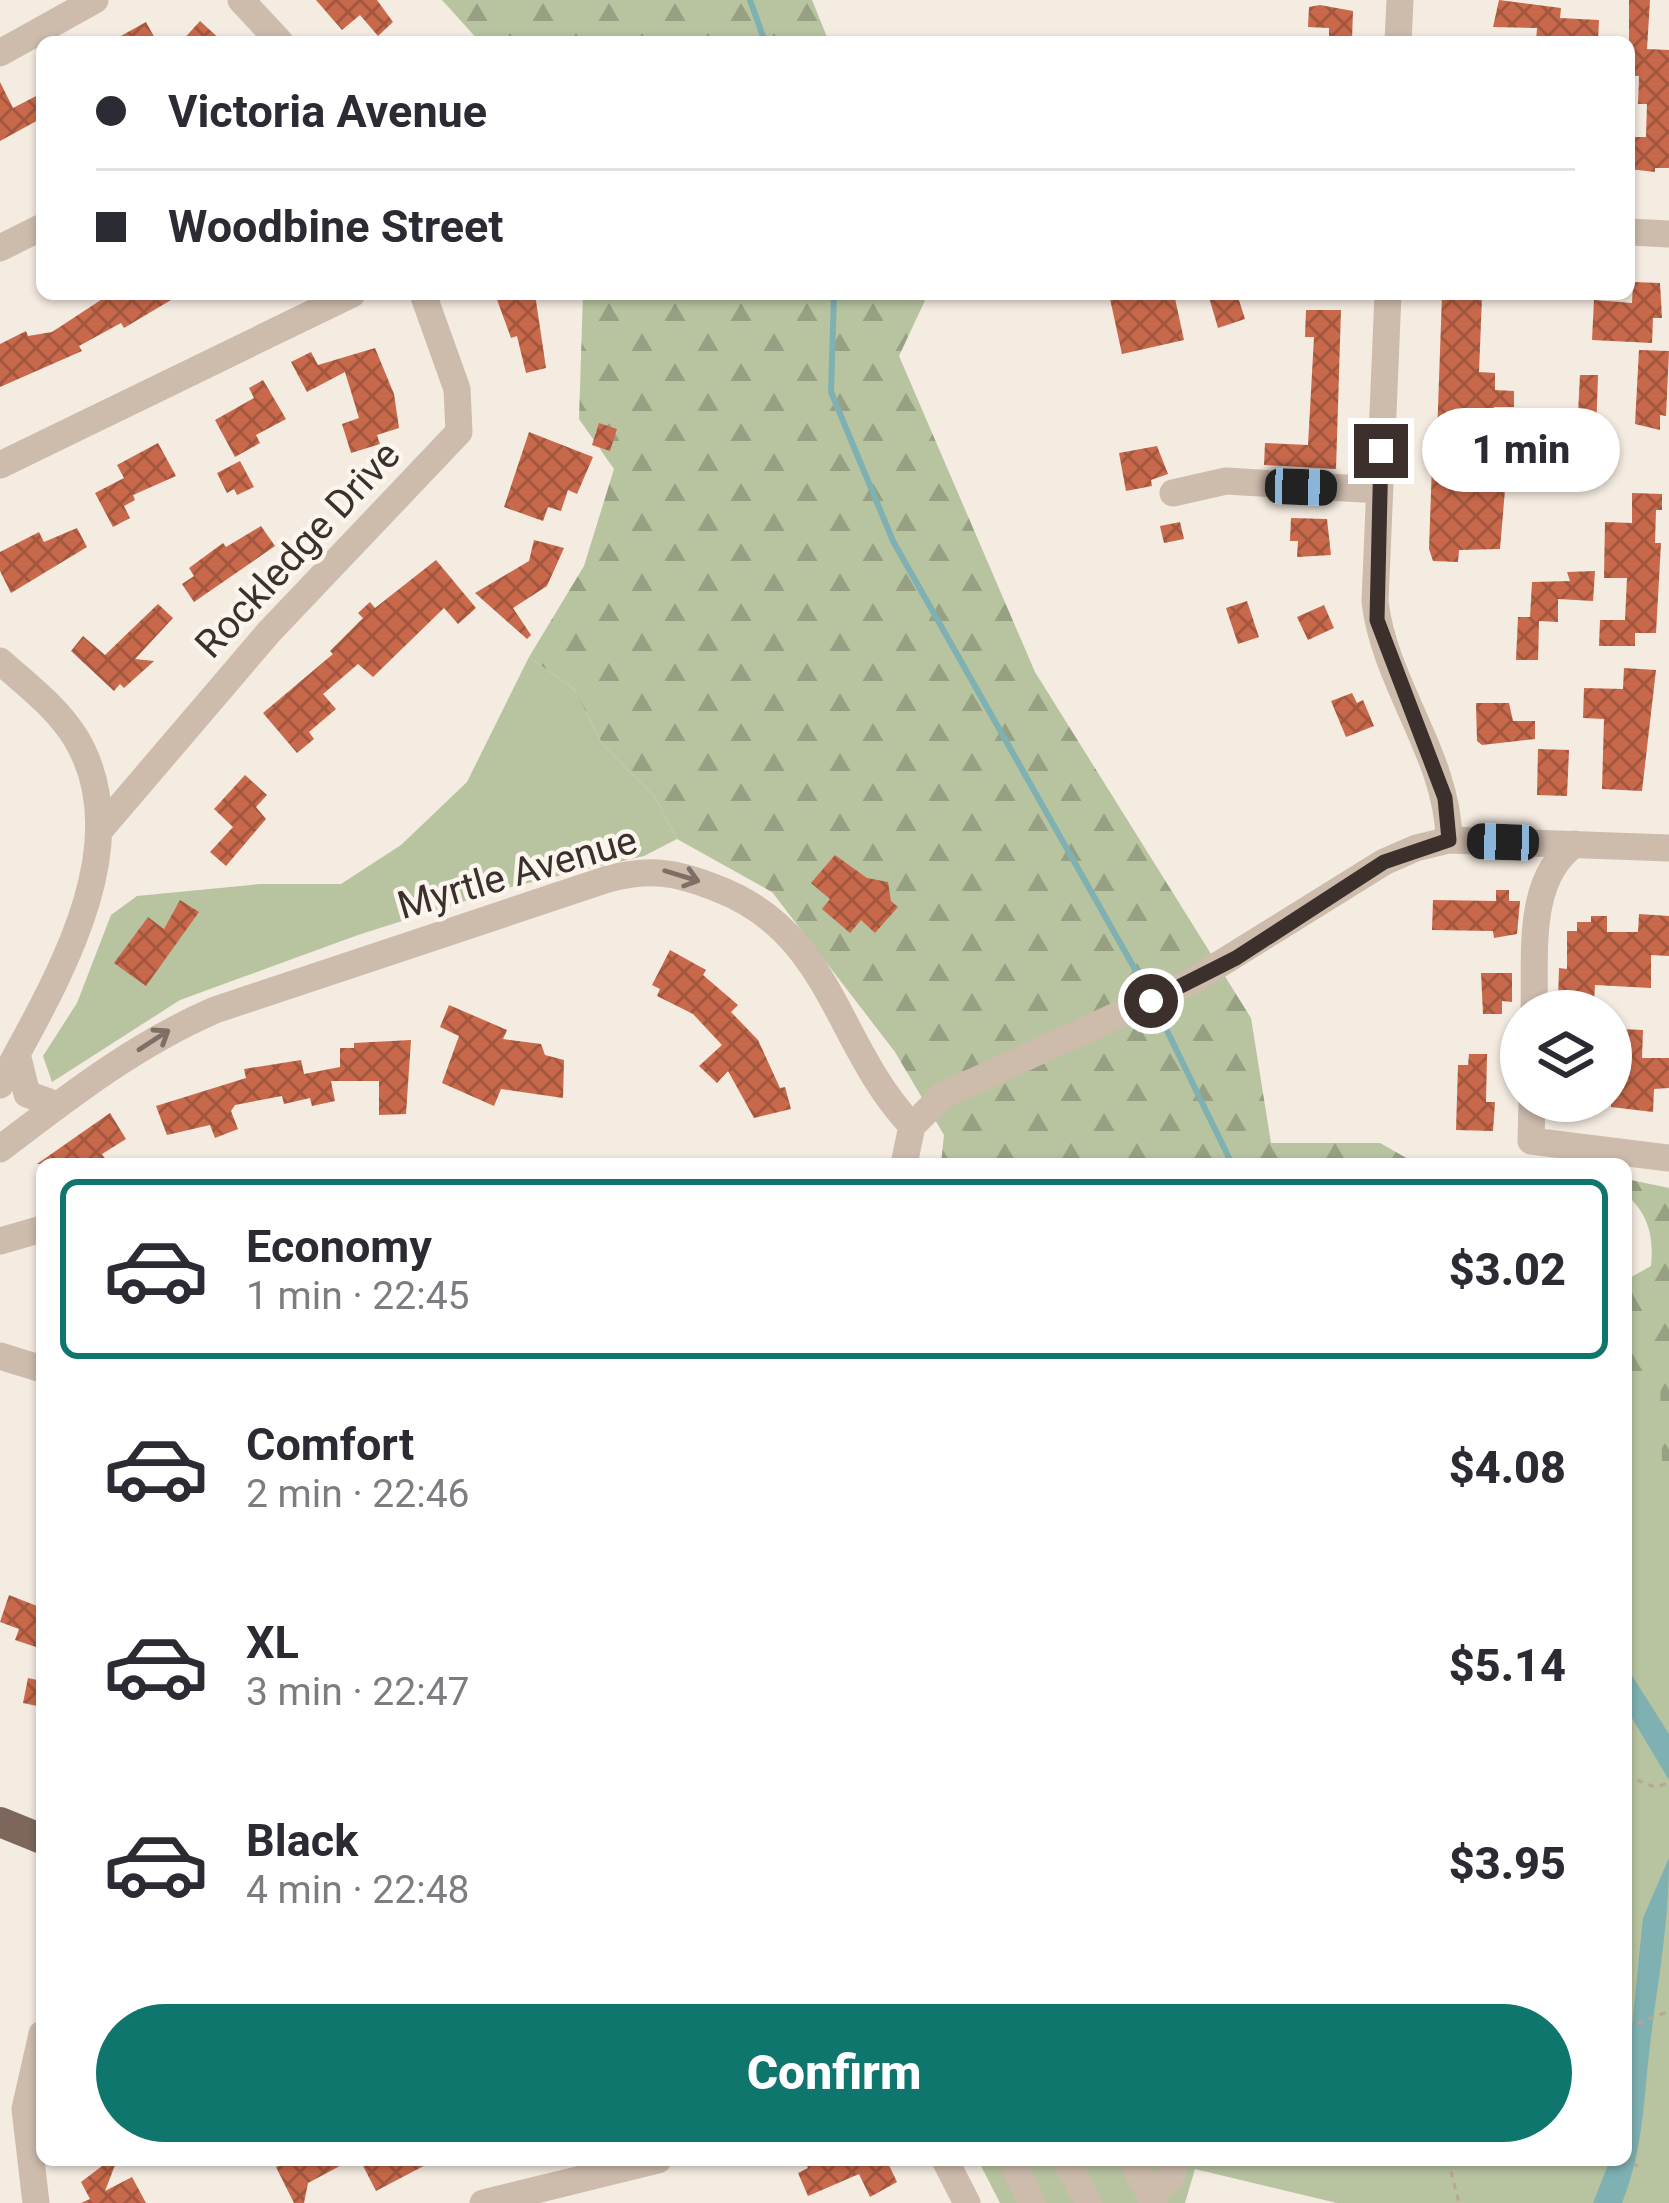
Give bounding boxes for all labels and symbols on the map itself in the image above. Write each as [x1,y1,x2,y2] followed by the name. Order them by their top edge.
[1423,409,1621,493] callout: 1 min
[1354,424,1408,478] route end
[186,432,410,667] street label: Rockledge Drive
[1264,468,1338,506] car
[392,817,642,929] street label: Myrtle Avenue
[1466,823,1540,861] car
[662,866,700,888] one-way arrow
[1124,974,1178,1028] route start
[137,1028,171,1053] one-way arrow

